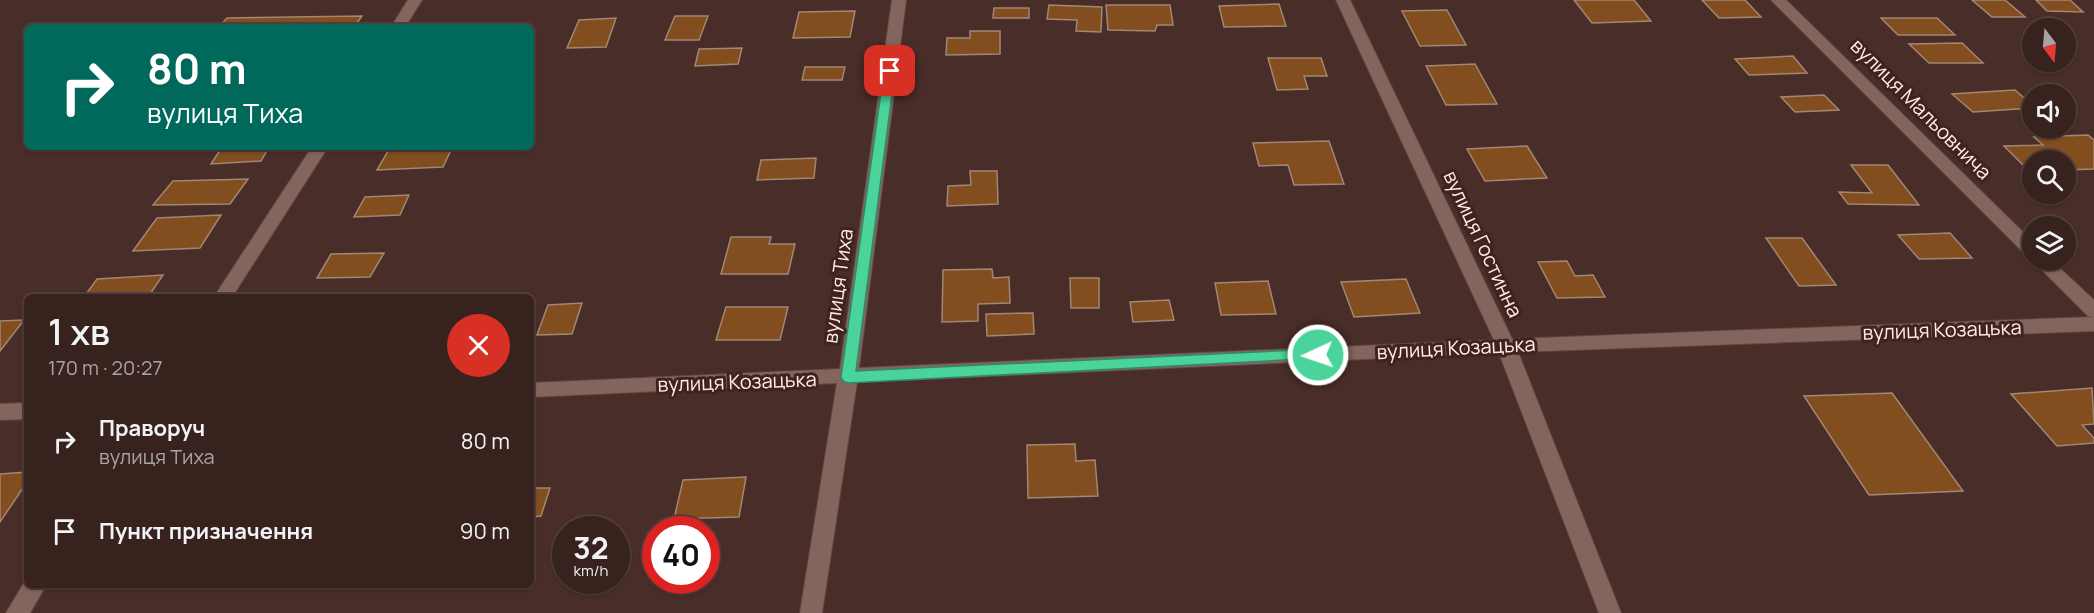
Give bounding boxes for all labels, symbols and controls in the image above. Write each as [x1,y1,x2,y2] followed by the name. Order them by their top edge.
[2022,18,2076,72] north arrow
[2022,18,2076,270] map controls
[1845,32,1998,185] street label: вулиця Мальовнича
[147,39,247,97] text: 80 m
[864,45,915,96] pin
[48,48,126,126] icon: right
[873,54,906,87] icon: arrive
[2022,84,2076,138] button: sound
[147,94,303,131] text: вулиця Тиха
[2022,150,2076,204] button: search
[1438,166,1529,322] street label: вулиця Гостинна
[2022,216,2076,270] button: layers
[816,227,859,345] street label: вулиця Тиха
[48,307,110,356] text: 1 хв
[1862,313,2022,346] street label: вулиця Козацька
[447,314,510,377] button: close
[1286,323,1350,387] position arrow
[1376,330,1536,365] street label: вулиця Козацька
[48,354,163,381] text: 170 m · 20:27
[657,365,817,398] street label: вулиця Козацька
[99,413,205,443] text: Праворуч
[48,425,81,458] icon: right
[461,426,510,456] text: 80 m
[99,443,215,470] text: вулиця Тиха
[48,515,81,548] icon: arrive
[99,516,313,546] text: Пункт призначення
[460,516,510,546] text: 90 m
[642,516,720,594] speed limit sign: 40
[573,527,609,568] text: 32
[574,560,608,581] text: km/h

